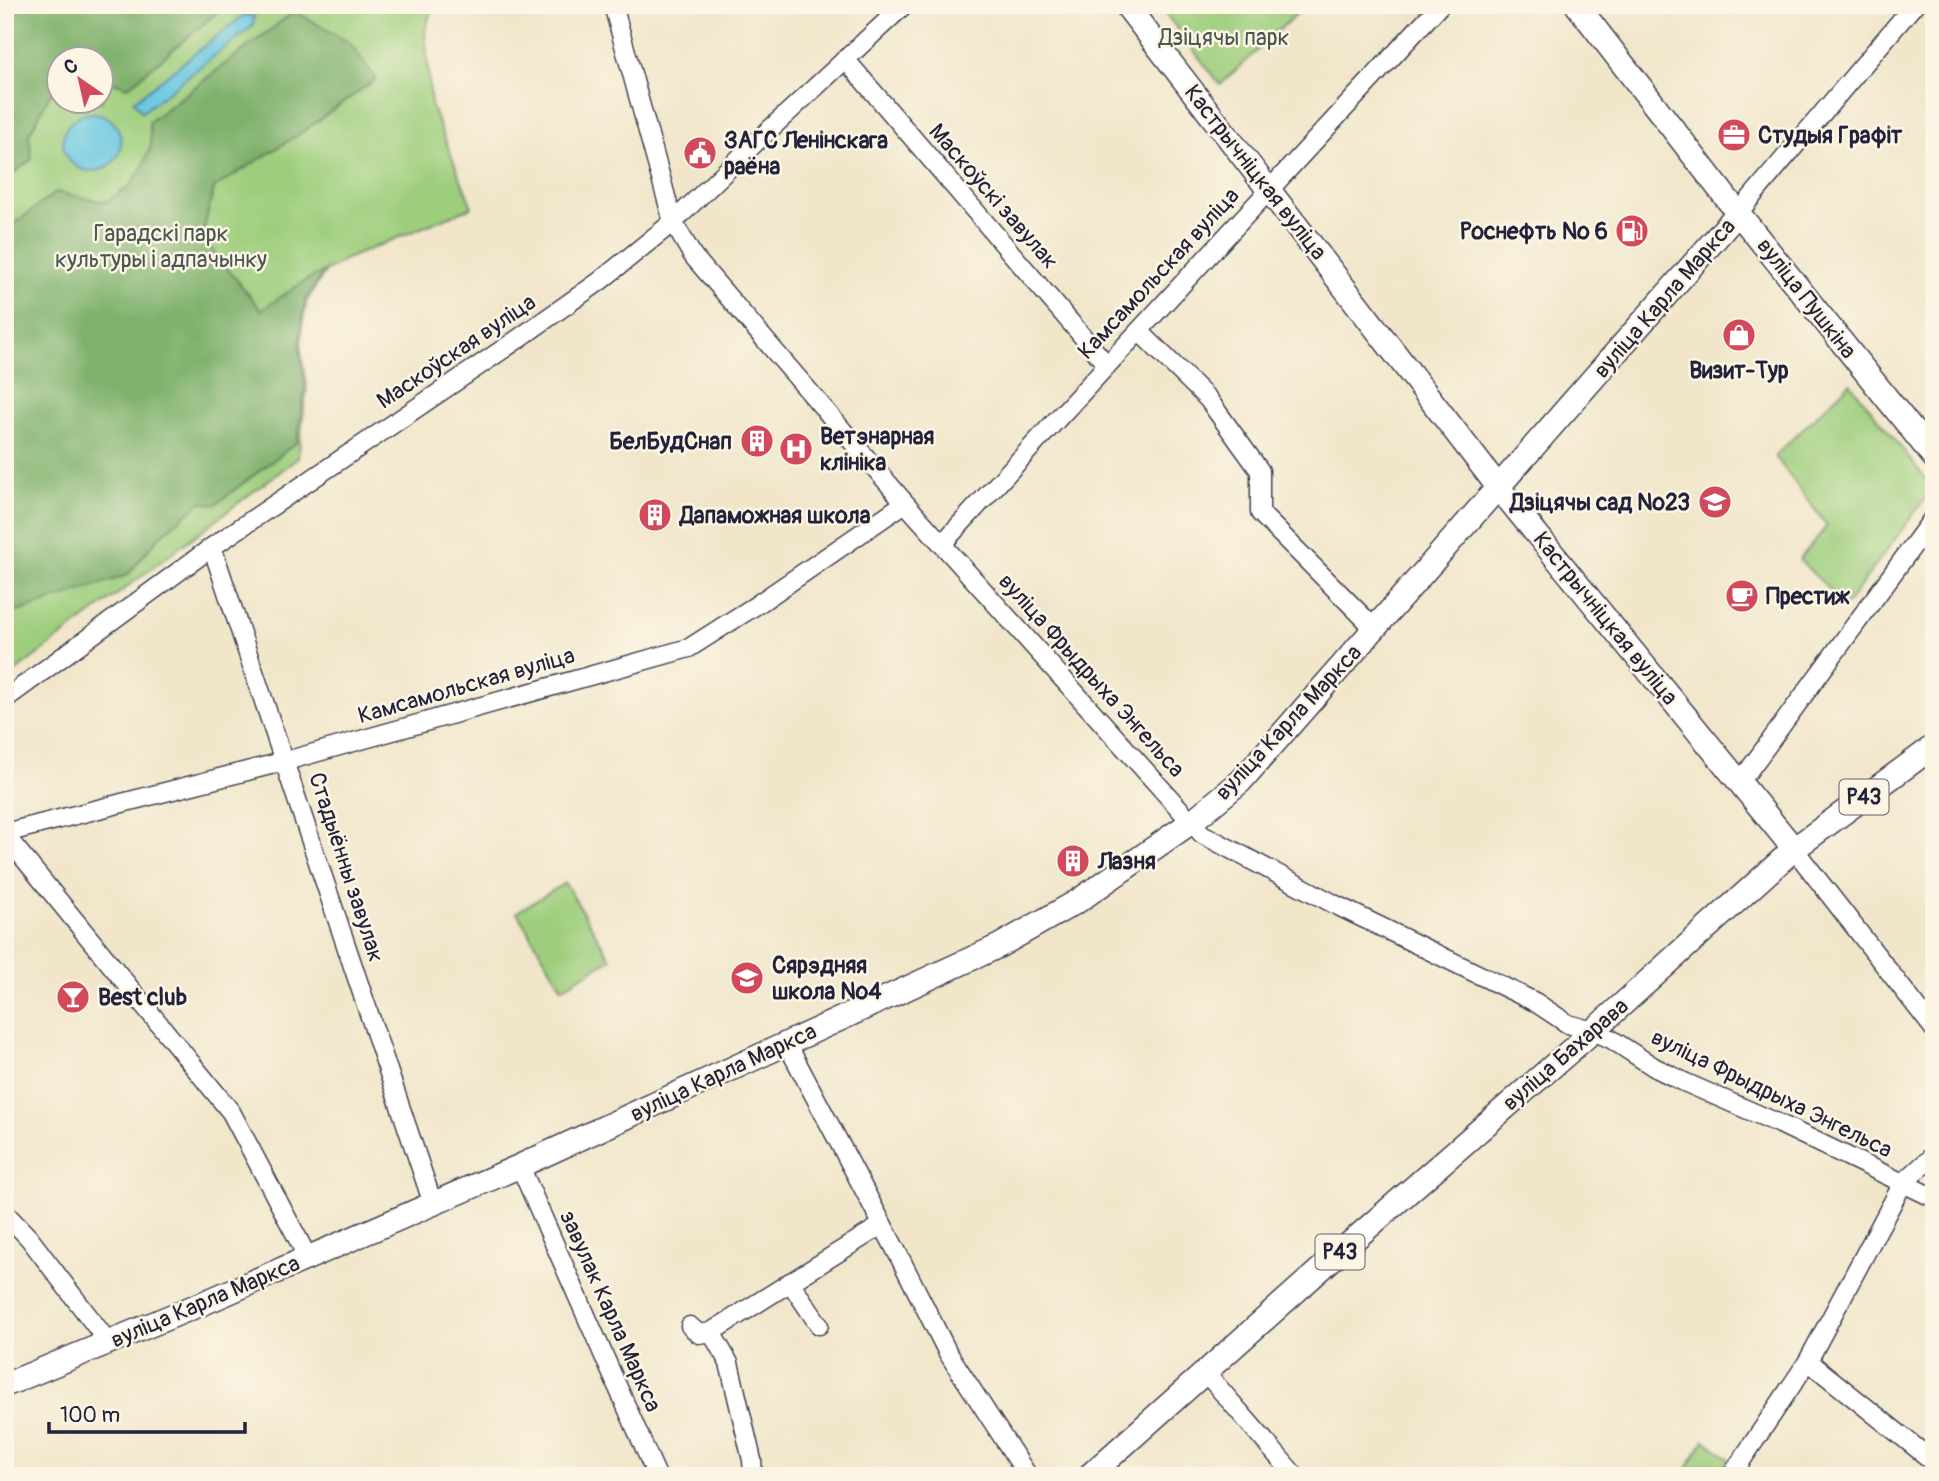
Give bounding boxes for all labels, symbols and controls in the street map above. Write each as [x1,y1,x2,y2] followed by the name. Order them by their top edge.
[1158,23,1289,52] park label: Дзіцячы парк
[46,46,116,116] north arrow
[59,53,83,80] text: С
[1178,79,1333,266] street label: Кастрычніцкая вуліца
[1715,116,1753,154] office icon: Студыя Графіт
[923,118,1065,275] street label: Маскоўскі завулак
[1758,121,1903,150] place label: Студыя Графіт
[724,126,888,181] place label: ЗАГС Ленінскага раёна
[681,134,719,172] public building icon: ЗАГС Ленінскага раёна
[1071,181,1245,365] street label: Камсамольская вуліца
[1587,212,1742,384] street label: вуліца Карла Маркса
[1613,212,1651,250] fuel station icon: Роснефть № 6
[1460,217,1608,246] place label: Роснефть № 6
[55,219,267,274] park label: Гарадскі парк культуры і адпачынку
[1750,232,1863,365] street label: вуліца Пушкіна
[371,288,541,415] street label: Маскоўская вуліца
[1720,316,1758,354] shop icon: Визит-Тур
[1689,356,1789,385] place label: Визит-Тур
[738,422,776,460] building icon: БелБудСнап
[820,422,934,477] place label: Ветэнарная клініка
[609,427,732,456] place label: БелБудСнап
[777,430,815,468] hospital icon: Ветэнарная клініка
[1696,483,1734,521] school or university icon: Дзіцячы сад №23
[1508,488,1690,517] place label: Дзіцячы сад №23
[636,496,674,534] building icon: Дапаможная школа
[678,501,871,530] place label: Дапаможная школа
[1527,526,1684,711] street label: Кастрычніцкая вуліца
[992,567,1191,783] street label: вуліца Фрыдрыха Энгельса
[1723,577,1761,615] cafe icon: Престиж
[1766,582,1851,611] place label: Престиж
[1209,638,1368,806] street label: вуліца Карла Маркса
[354,641,578,730] street label: Камсамольская вуліца
[302,769,391,966] street label: Стадыённы завулак
[1840,780,1888,814] road number: Р43
[1054,842,1092,880] building icon: Лазня
[1097,847,1156,876] place label: Лазня
[772,951,882,1006] place label: Сярэдняя школа №4
[728,959,766,997] school or university icon: Сярэдняя школа №4
[54,978,92,1016] bar icon: Best club
[98,983,187,1012] place label: Best club
[1496,992,1634,1117] street label: вуліца Бахарава
[625,1017,821,1128] street label: вуліца Карла Маркса
[1646,1022,1897,1164] street label: вуліца Фрыдрыха Энгельса
[553,1206,668,1416] street label: завулак Карла Маркса
[1316,1234,1364,1270] road number: Р43
[106,1249,304,1354] street label: вуліца Карла Маркса
[49,1390,245,1434] scale bar
[60,1402,120,1429] text: 100 m

